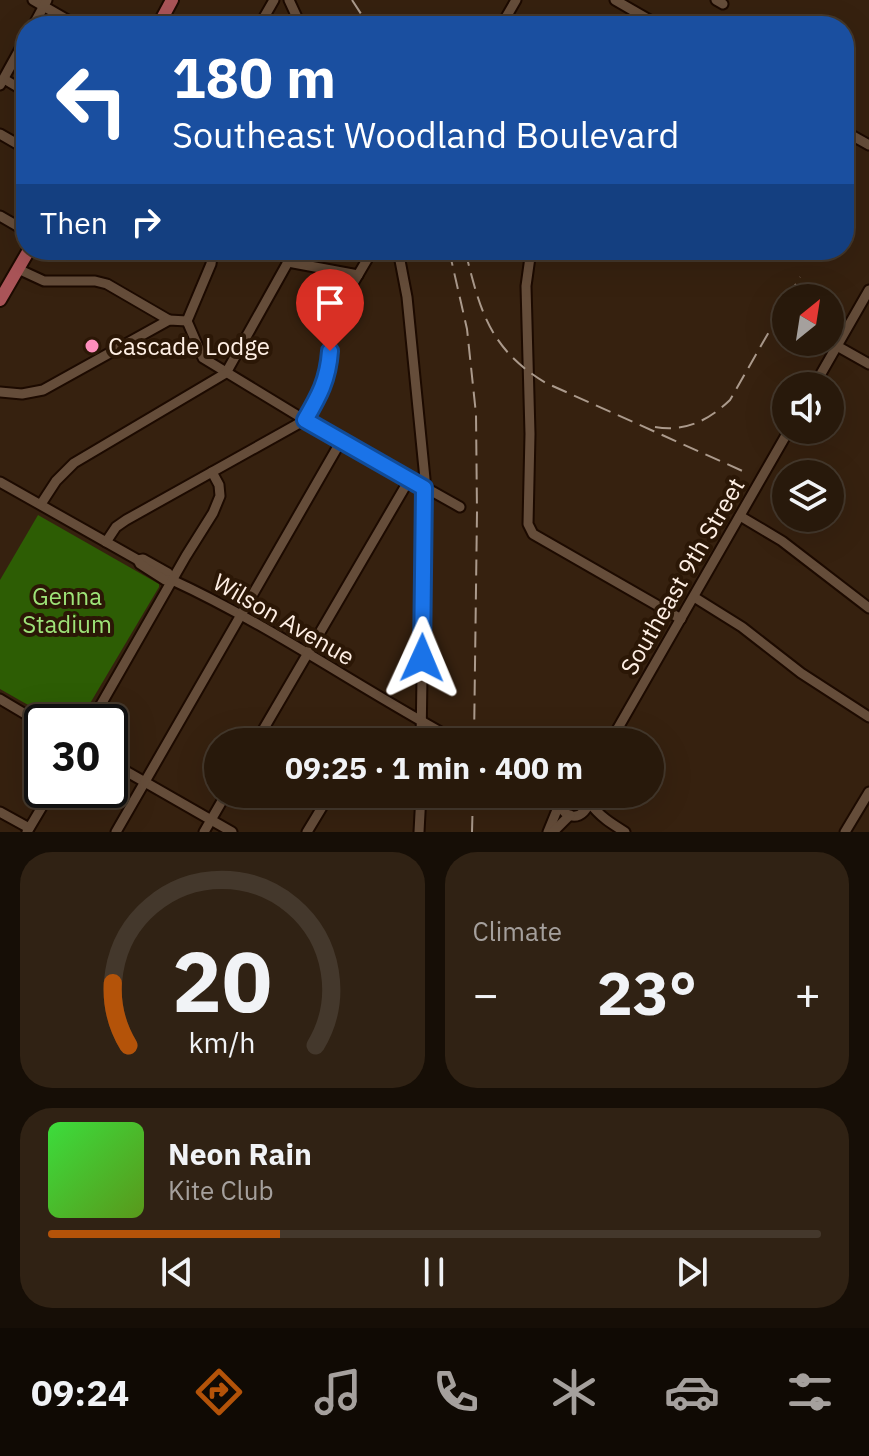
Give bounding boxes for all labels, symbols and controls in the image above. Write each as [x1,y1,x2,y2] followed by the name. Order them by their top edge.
[172,41,336,113] text: 180 m
[40,48,144,152] icon: left
[172,111,679,158] text: Southeast Woodland Boulevard
[124,200,168,244] icon: right
[40,203,108,242] text: Then
[296,269,364,351] pin
[308,281,352,325] icon: arrive
[772,284,844,356] north arrow
[772,284,844,532] map controls
[108,330,270,362] place label: Cascade Lodge
[83,337,101,355] marker: Cascade Lodge
[772,372,844,444] button: sound
[772,460,844,532] button: layers
[612,472,752,680] street label: Southeast 9th Street
[207,566,361,672] street label: Wilson Avenue
[22,580,112,640] park label: Genna Stadium
[380,616,464,700] position arrow
[24,704,128,808] speed limit sign: 30
[285,748,583,787] text: 09:25 · 1 min · 400 m
[473,914,562,948] text: Climate
[172,927,272,1035] text: 20
[597,953,697,1032] text: 23°
[473,965,499,1022] text: −
[795,965,821,1022] text: +
[189,1024,256,1061] text: km/h
[168,1134,312,1173] text: Neon Rain
[168,1173,273,1207] text: Kite Club
[155,1250,199,1294] icon: previous
[412,1250,456,1294] icon: pause
[670,1250,714,1294] icon: next
[191,1364,247,1420] icon: directions
[310,1364,366,1420] icon: music
[428,1364,484,1420] icon: phone
[546,1364,602,1420] icon: climate
[664,1364,720,1420] icon: car
[782,1364,838,1420] icon: filters
[31,1369,129,1416] text: 09:24

